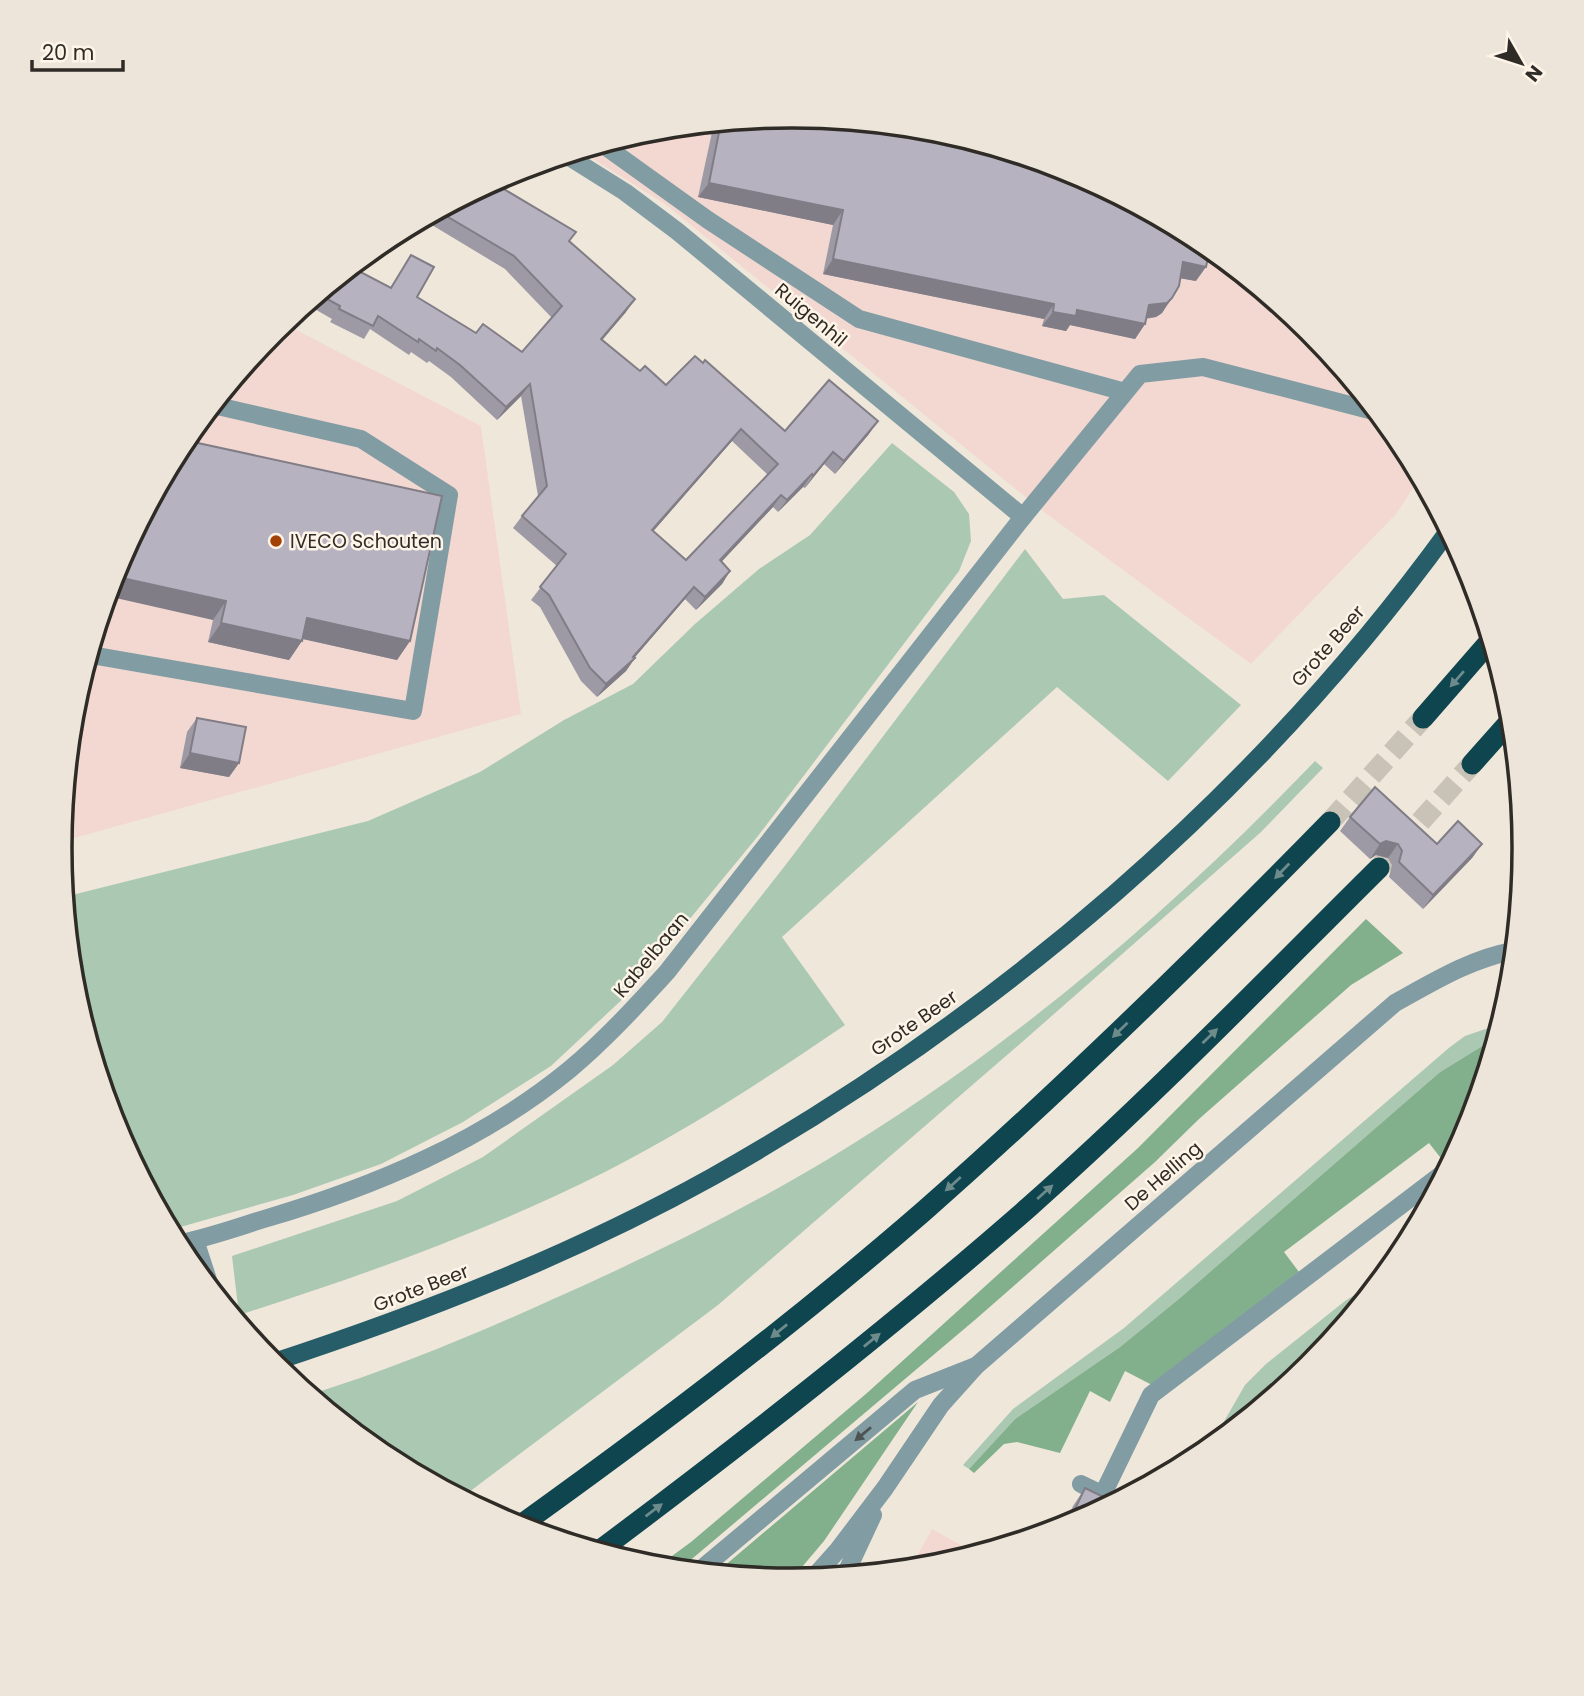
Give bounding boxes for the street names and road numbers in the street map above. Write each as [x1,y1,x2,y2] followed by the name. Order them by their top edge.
[769,277,853,353] street label: Ruigenhil
[1285,599,1371,693] street label: Grote Beer
[607,906,695,1004] street label: Kabelbaan
[865,983,963,1063] street label: Grote Beer
[1119,1135,1207,1217] street label: De Helling
[369,1257,473,1319] street label: Grote Beer

